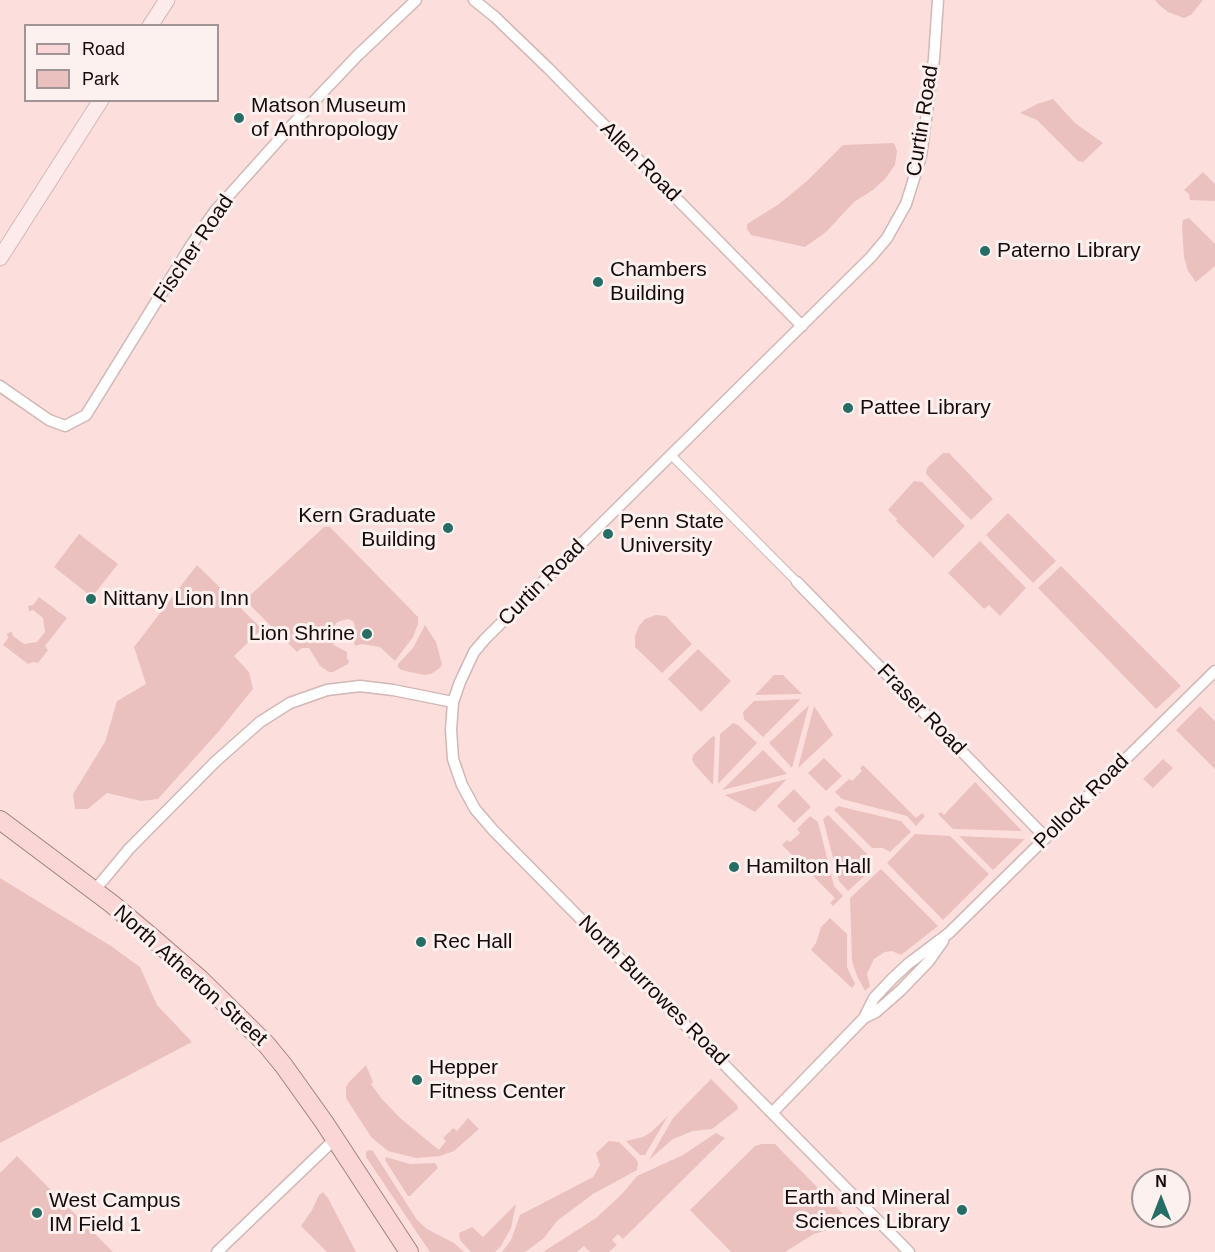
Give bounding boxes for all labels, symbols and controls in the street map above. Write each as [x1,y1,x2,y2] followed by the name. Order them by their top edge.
[24,24,219,102] legend
[82,39,125,59] text: Road
[902,64,944,178] street label: Curtin Road
[82,69,119,89] text: Park
[251,93,406,143] place label: Matson Museum of Anthropology
[232,111,246,125] marker: Matson Museum of Anthropology
[595,117,685,207] street label: Allen Road
[149,190,239,308] street label: Fischer Road
[997,238,1141,264] place label: Paterno Library
[978,244,992,258] marker: Paterno Library
[610,257,707,307] place label: Chambers Building
[591,275,605,289] marker: Chambers Building
[860,395,991,421] place label: Pattee Library
[841,401,855,415] marker: Pattee Library
[298,503,436,553] place label: Kern Graduate Building
[620,509,724,559] place label: Penn State University
[441,521,455,535] marker: Kern Graduate Building
[601,527,615,541] marker: Penn State University
[493,534,591,632] street label: Curtin Road
[103,586,249,612] place label: Nittany Lion Inn
[84,592,98,606] marker: Nittany Lion Inn
[249,621,355,647] place label: Lion Shrine
[360,627,374,641] marker: Lion Shrine
[871,659,971,761] street label: Fraser Road
[1029,749,1135,855] street label: Pollock Road
[746,854,871,880] place label: Hamilton Hall
[727,860,741,874] marker: Hamilton Hall
[108,900,272,1052] street label: North Atherton Street
[573,911,733,1071] street label: North Burrowes Road
[433,929,512,955] place label: Rec Hall
[414,935,428,949] marker: Rec Hall
[429,1055,566,1105] place label: Hepper Fitness Center
[410,1073,424,1087] marker: Hepper Fitness Center
[1131,1168,1191,1228] north arrow
[1155,1173,1167,1190] text: N
[784,1185,950,1235] place label: Earth and Mineral Sciences Library
[49,1188,180,1238] place label: West Campus IM Field 1
[955,1203,969,1217] marker: Earth and Mineral Sciences Library
[30,1206,44,1220] marker: West Campus IM Field 1

